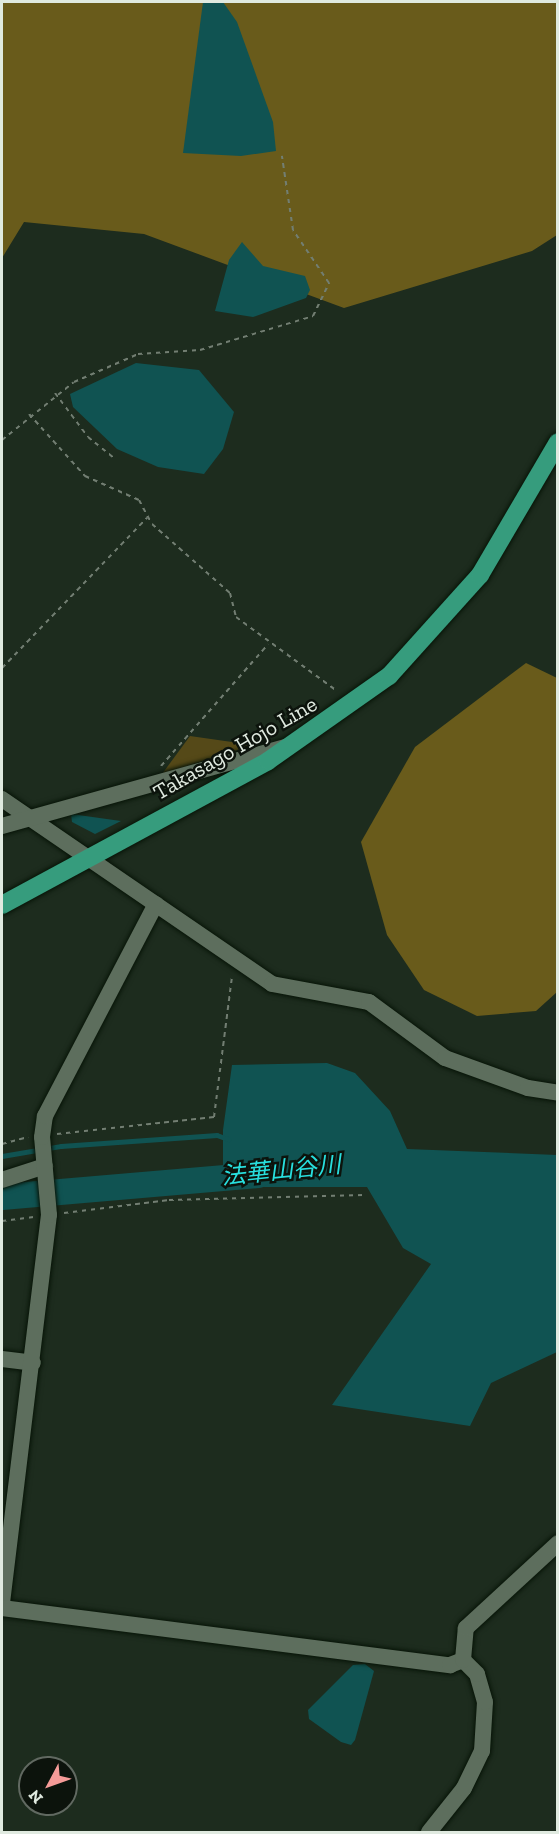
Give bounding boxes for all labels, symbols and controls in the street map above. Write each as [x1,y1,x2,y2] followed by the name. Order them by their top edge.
[148,690,322,806] street label: Takasago Hojo Line
[220,1149,342,1191] water label: 法華山谷川
[18,1756,78,1816] north arrow
[24,1786,47,1808] text: N

